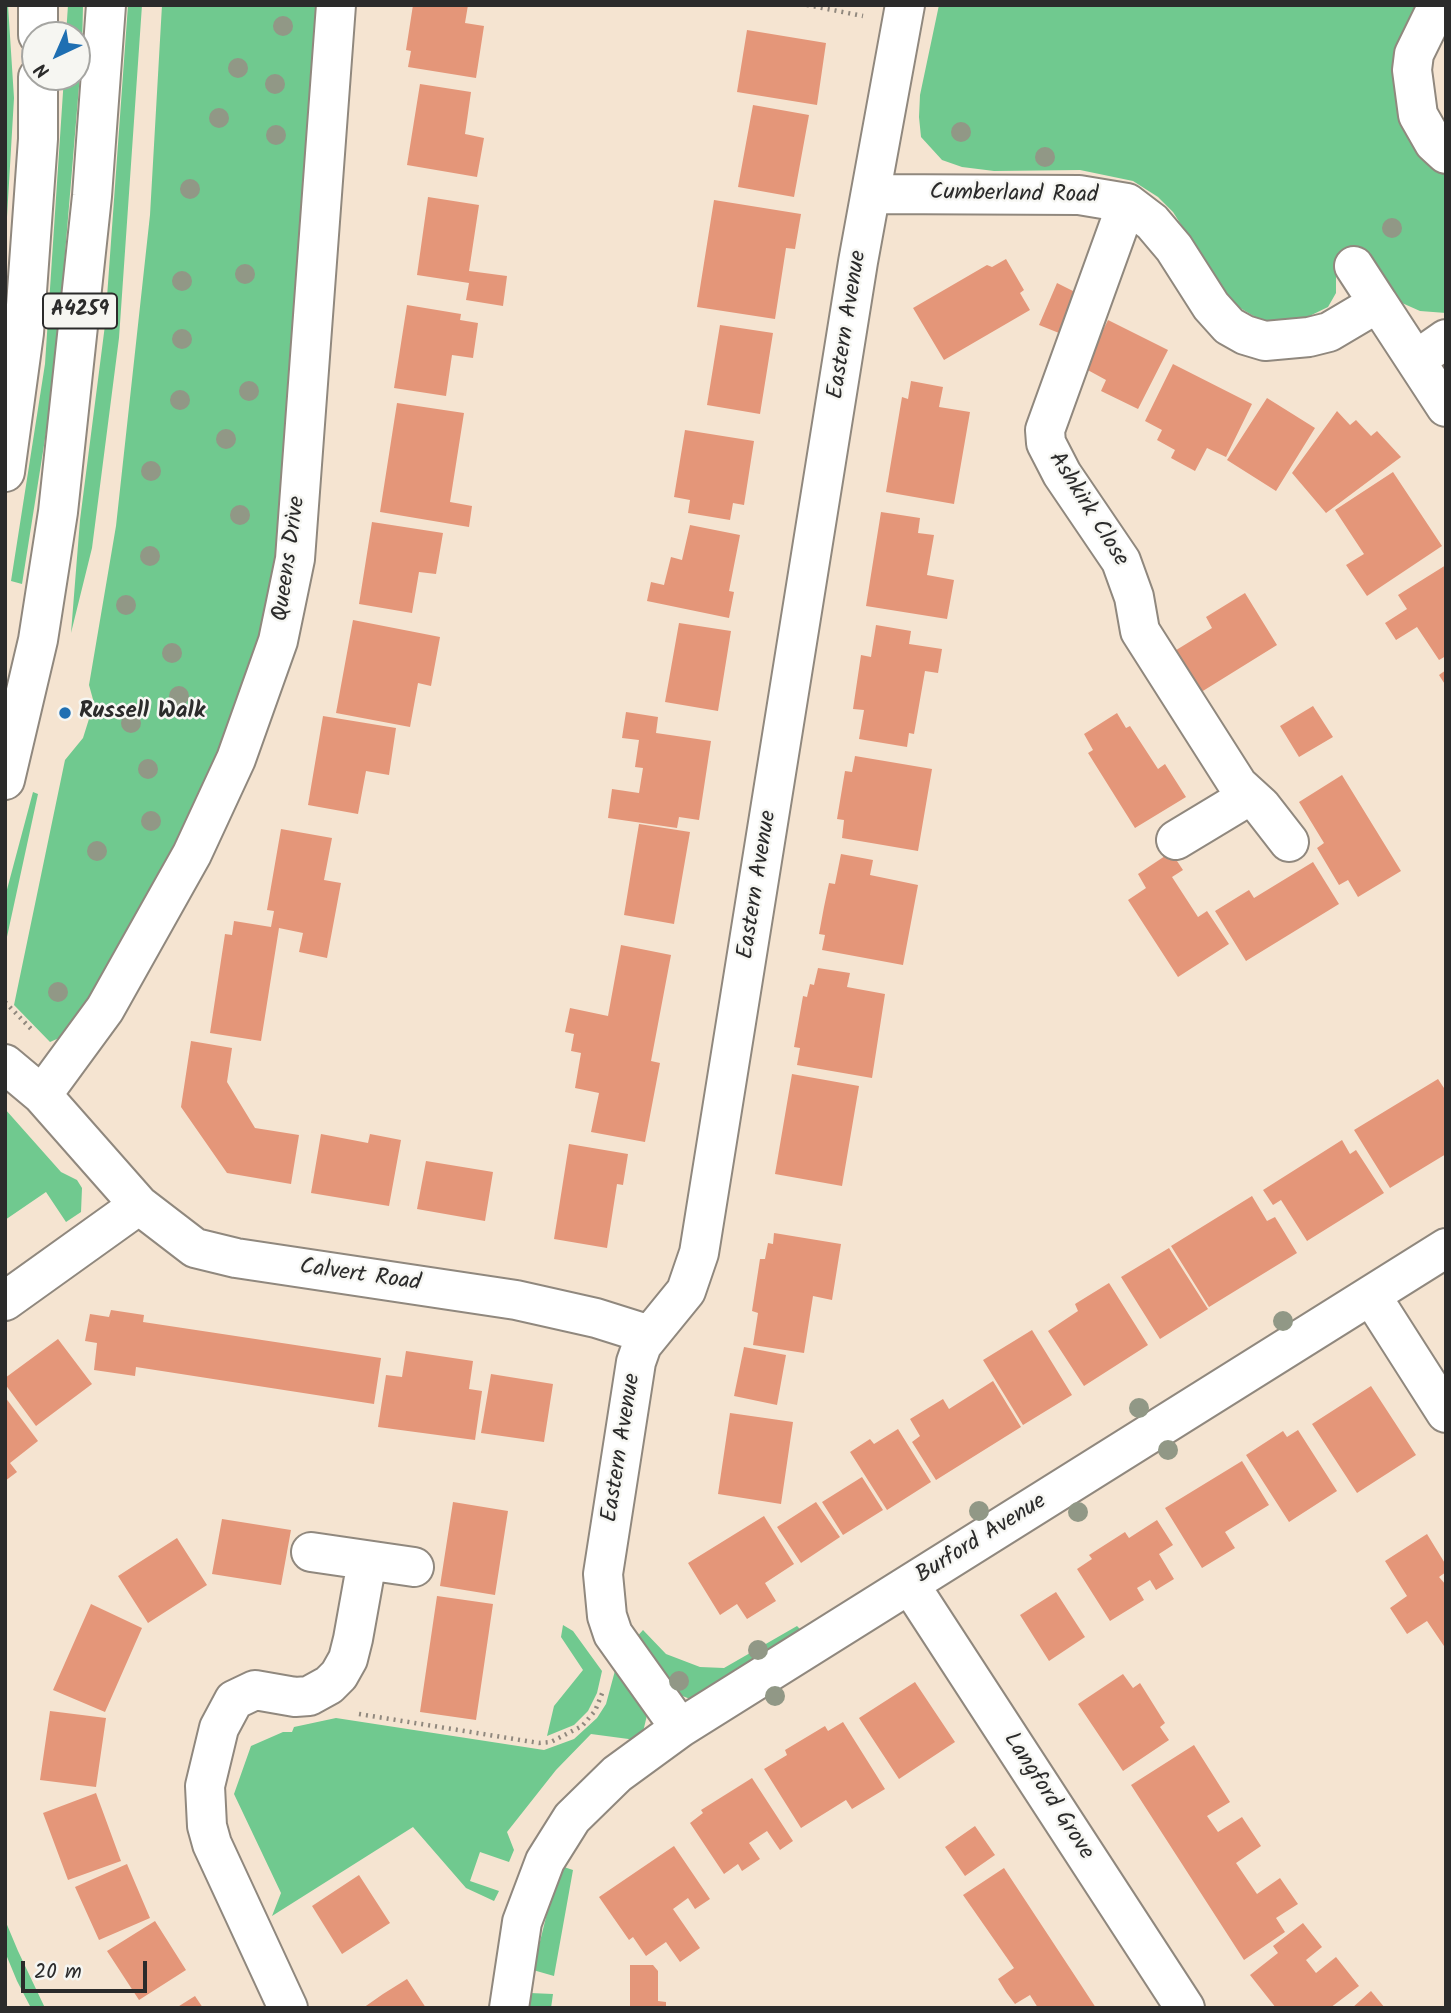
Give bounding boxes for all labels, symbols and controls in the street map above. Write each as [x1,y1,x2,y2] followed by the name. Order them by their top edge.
[21,21,91,91] north arrow
[28,55,58,85] text: N
[929,181,1099,211] street label: Cumberland Road
[824,249,874,401] street label: Eastern Avenue
[43,294,117,328] road number: A4259
[1041,448,1133,572] street label: Ashkirk Close
[269,495,313,623] street label: Queens Drive
[79,699,205,727] place label: Russell Walk
[57,705,73,721] marker: Russell Walk
[734,809,784,961] street label: Eastern Avenue
[298,1255,422,1299] street label: Calvert Road
[598,1372,648,1524] street label: Eastern Avenue
[912,1489,1052,1591] street label: Burford Avenue
[996,1728,1098,1866] street label: Langford Grove
[24,1946,150,1990] scale bar
[34,1956,82,1989] text: 20 m

